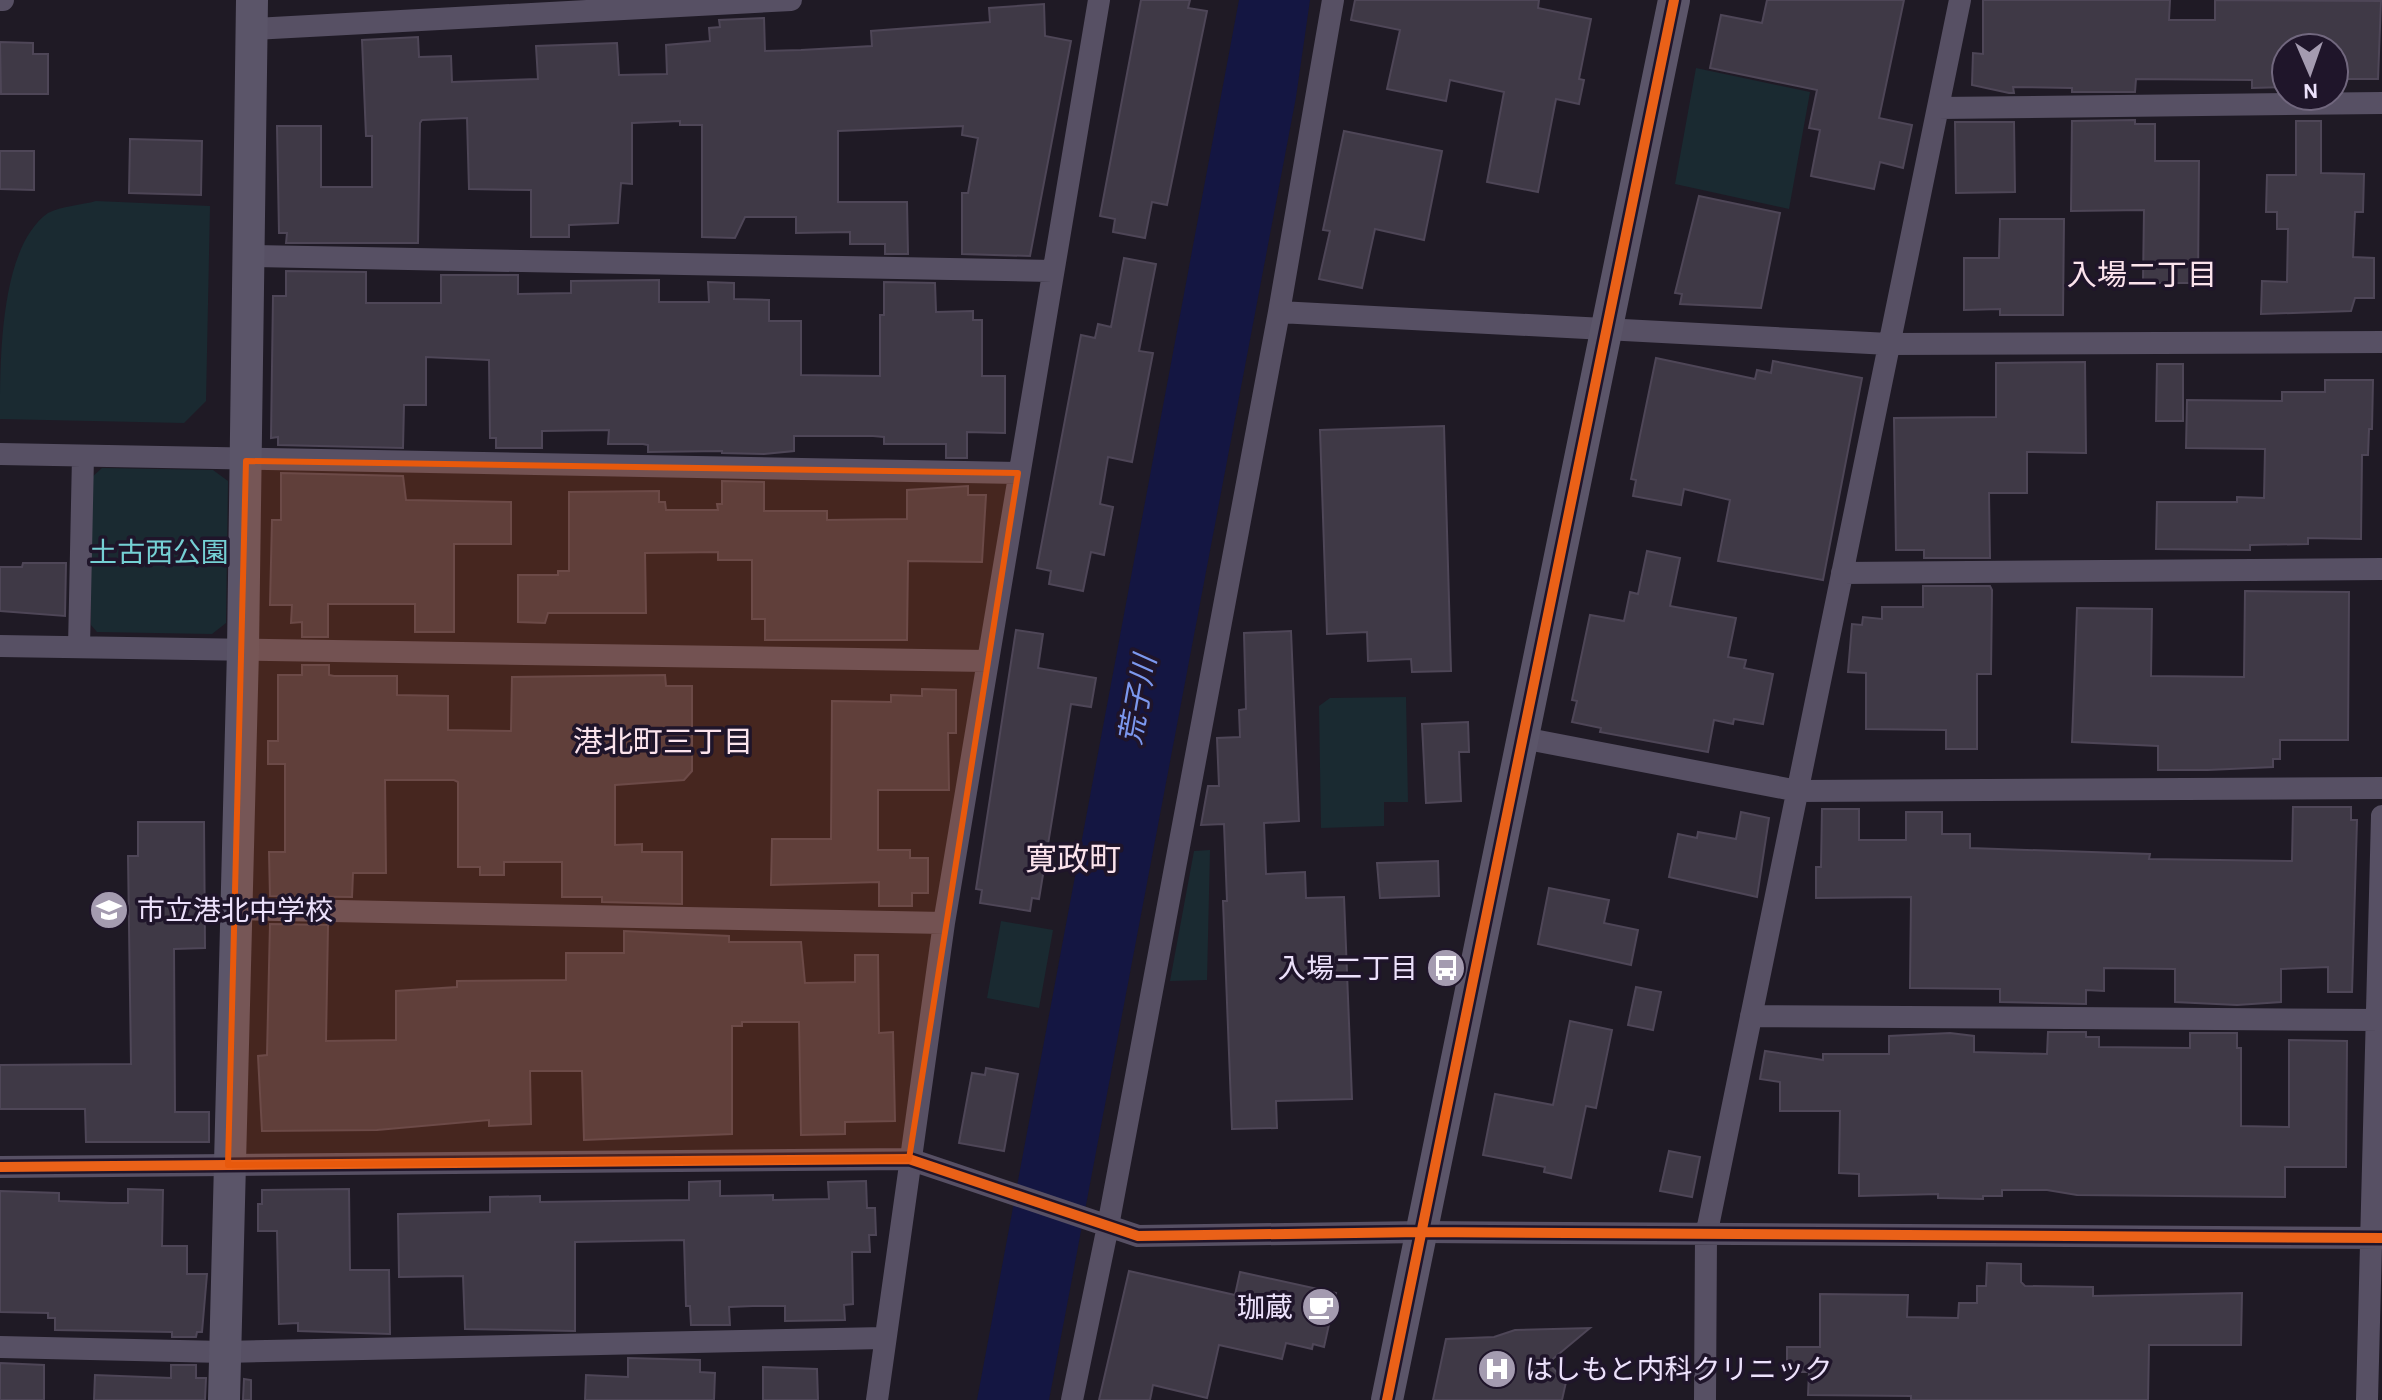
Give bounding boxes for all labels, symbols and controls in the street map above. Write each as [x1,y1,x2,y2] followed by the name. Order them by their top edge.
[2270,32,2350,112] north arrow
[2303,80,2319,102] text: N
[2067,260,2217,291] district label: 入場二丁目
[89,538,229,568] park label: 土古西公園
[1114,650,1162,747] water label: 荒子川
[573,726,753,758] district label: 港北町三丁目
[1025,843,1121,876] district label: 寛政町
[88,889,130,931] school or university icon: 市立港北中学校
[137,896,333,926] place label: 市立港北中学校
[1425,947,1467,989] bus stop icon: 入場二丁目
[1278,954,1418,984] place label: 入場二丁目
[1300,1286,1342,1328] cafe icon: 珈蔵
[1237,1293,1293,1323] place label: 珈蔵
[1476,1348,1518,1390] hospital icon: はしもと内科クリニック
[1525,1355,1832,1385] place label: はしもと内科クリニック

